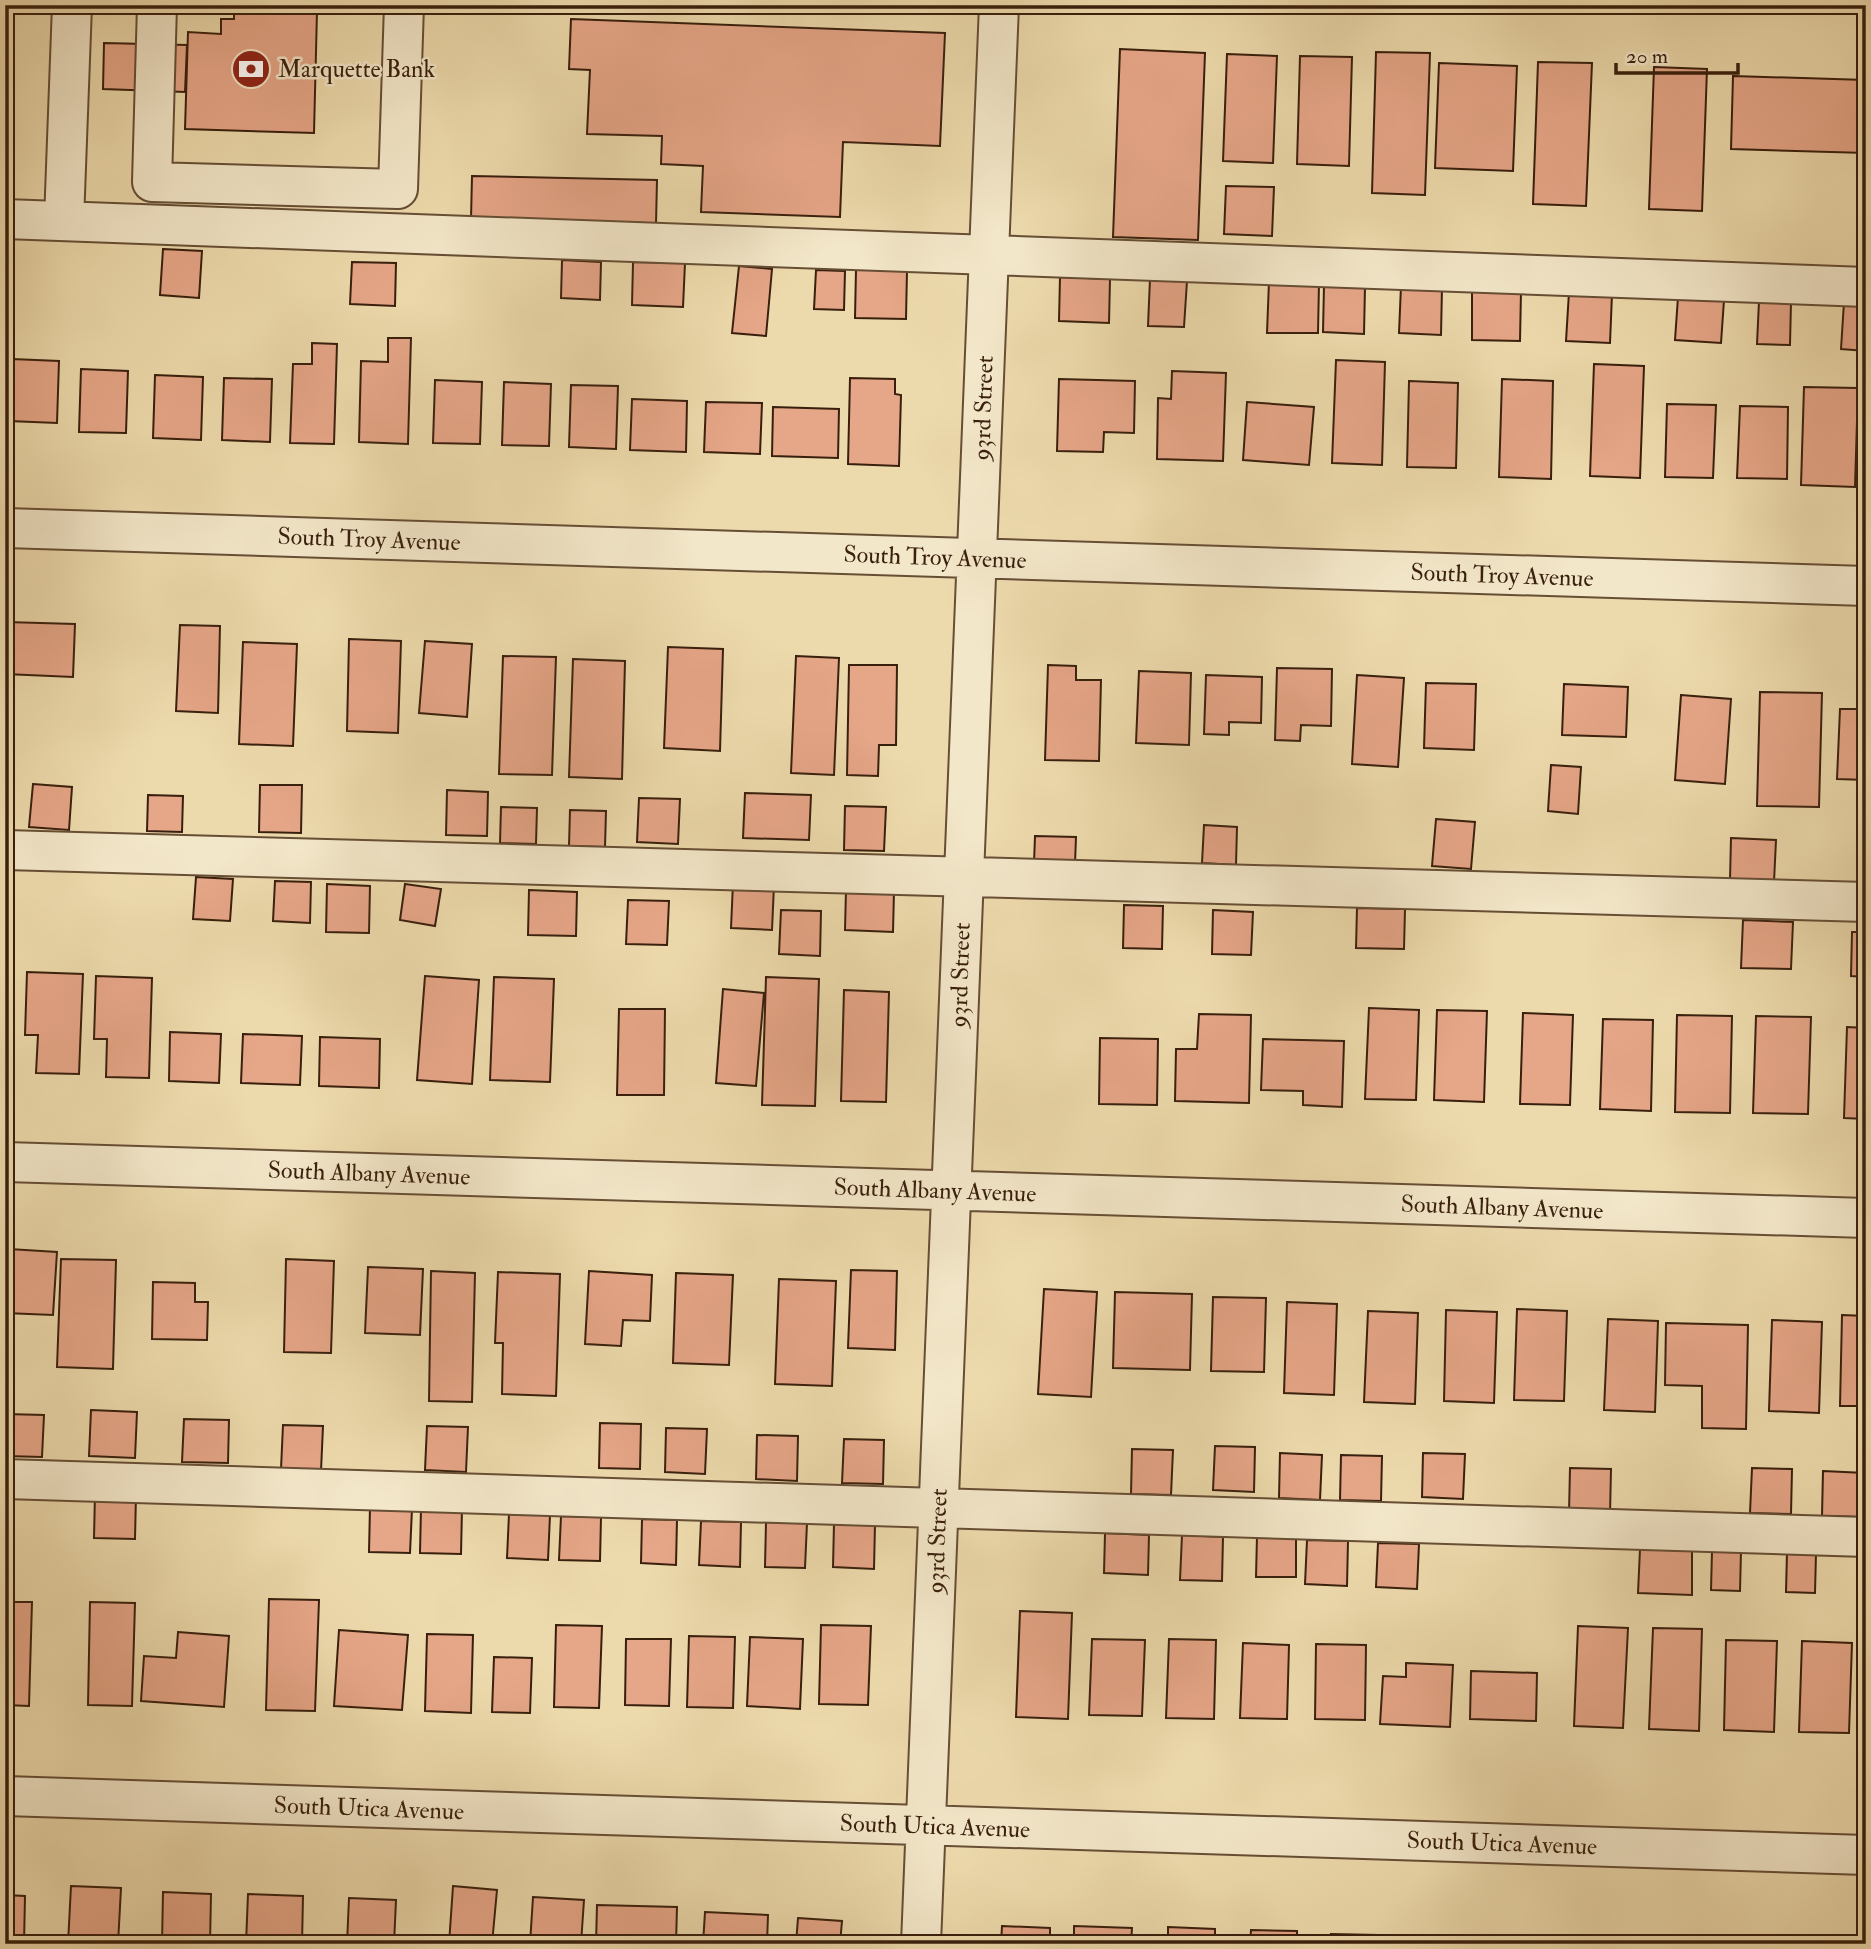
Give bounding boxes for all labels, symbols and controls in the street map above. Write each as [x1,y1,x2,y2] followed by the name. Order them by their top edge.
[1616,32,1738,76] scale bar
[1626,43,1668,70] text: 20 m
[230,48,272,90] bank icon: Marquette Bank
[278,54,435,85] place label: Marquette Bank
[966,355,1001,463] street label: 93rd Street
[277,521,461,558] street label: South Troy Avenue
[843,539,1027,576] street label: South Troy Avenue
[1410,557,1594,594] street label: South Troy Avenue
[943,922,978,1030] street label: 93rd Street
[267,1154,471,1193] street label: South Albany Avenue
[833,1171,1037,1210] street label: South Albany Avenue
[1400,1188,1604,1227] street label: South Albany Avenue
[920,1488,955,1596] street label: 93rd Street
[273,1790,465,1827] street label: South Utica Avenue
[839,1808,1031,1845] street label: South Utica Avenue
[1406,1825,1598,1862] street label: South Utica Avenue

